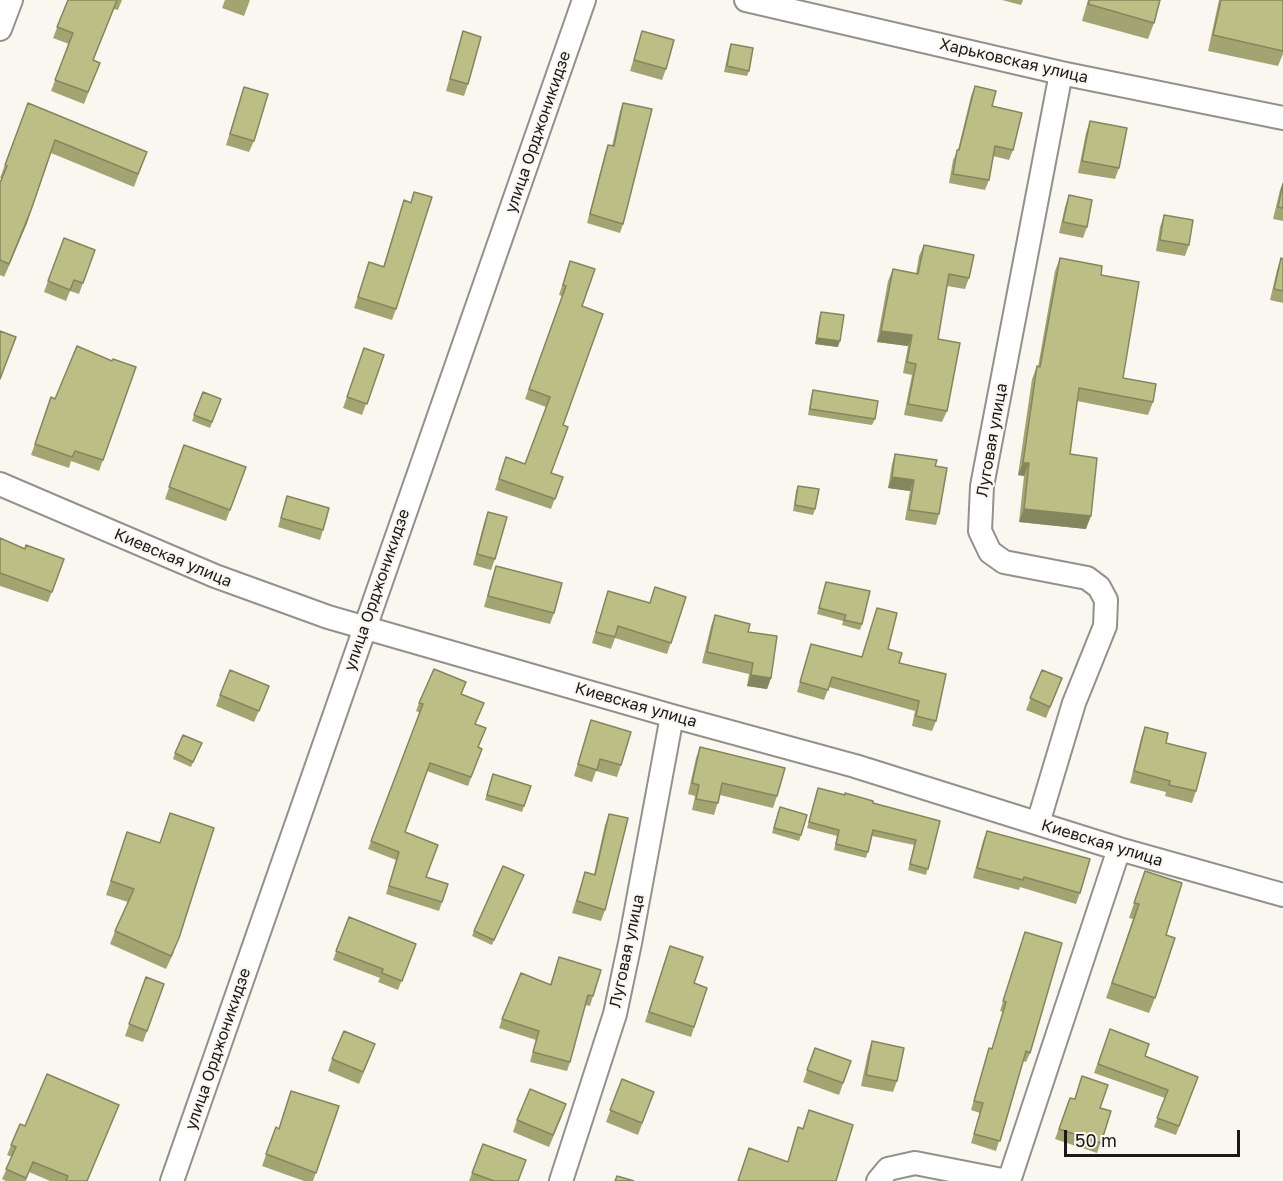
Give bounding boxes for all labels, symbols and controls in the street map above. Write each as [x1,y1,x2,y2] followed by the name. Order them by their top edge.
[938,35,1090,87] street label: Харьковская улица
[501,48,575,216] street label: улица Орджоникидзе
[973,382,1011,498] street label: Луговая улица
[340,506,414,674] street label: улица Орджоникидзе
[111,525,235,591] street label: Киевская улица
[573,678,699,732] street label: Киевская улица
[1039,815,1165,871] street label: Киевская улица
[606,893,648,1009] street label: Луговая улица
[181,965,255,1133] street label: улица Орджоникидзе
[1067,1118,1242,1156] scale bar
[1075,1129,1117,1151] text: 50 m

